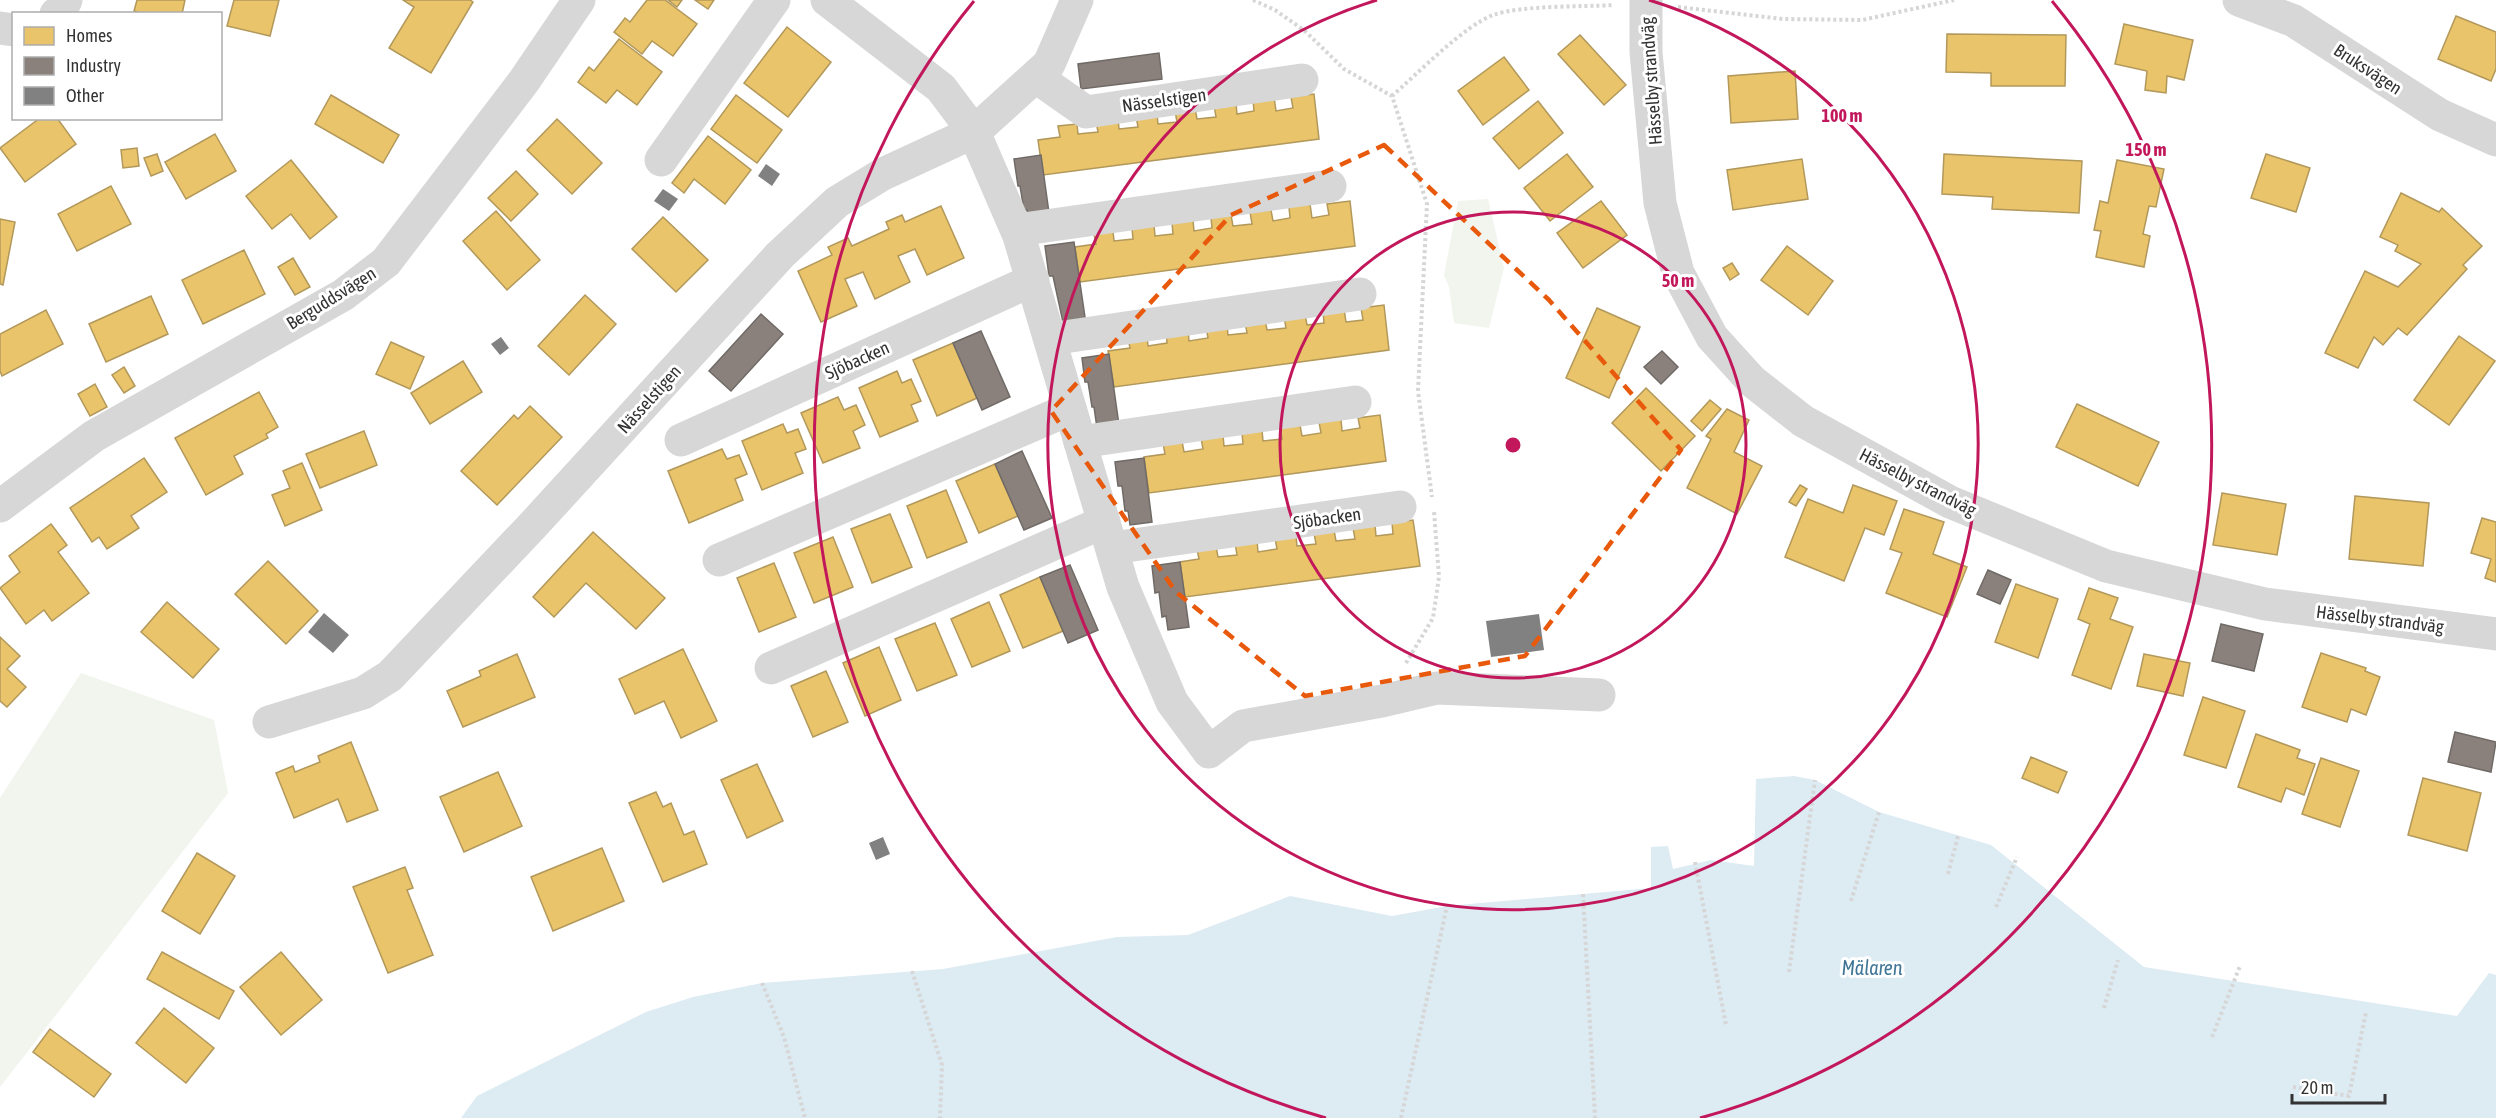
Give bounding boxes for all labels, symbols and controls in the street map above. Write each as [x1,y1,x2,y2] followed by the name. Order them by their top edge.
[12,12,222,120] legend
[1636,16,1666,146] street label: Hässelby strandväg
[66,25,112,46] text: Homes
[2330,39,2406,99] street label: Bruksvägen
[66,55,121,76] text: Industry
[1121,84,1207,116] street label: Nässelstigen
[66,85,105,106] text: Other
[1822,105,1862,126] text: 100 m
[2126,139,2166,160] text: 150 m
[283,262,379,334] street label: Berguddsvägen
[1662,270,1694,291] text: 50 m
[822,337,892,383] street label: Sjöbacken
[613,361,685,437] street label: Nässelstigen
[1503,435,1523,455] centre of rings
[1856,444,1980,521] street label: Hässelby strandväg
[1292,503,1362,533] street label: Sjöbacken
[2315,601,2445,637] street label: Hässelby strandväg
[1841,956,1903,979] water label: Mälaren
[2292,1067,2385,1105] scale bar
[2301,1077,2333,1098] text: 20 m

